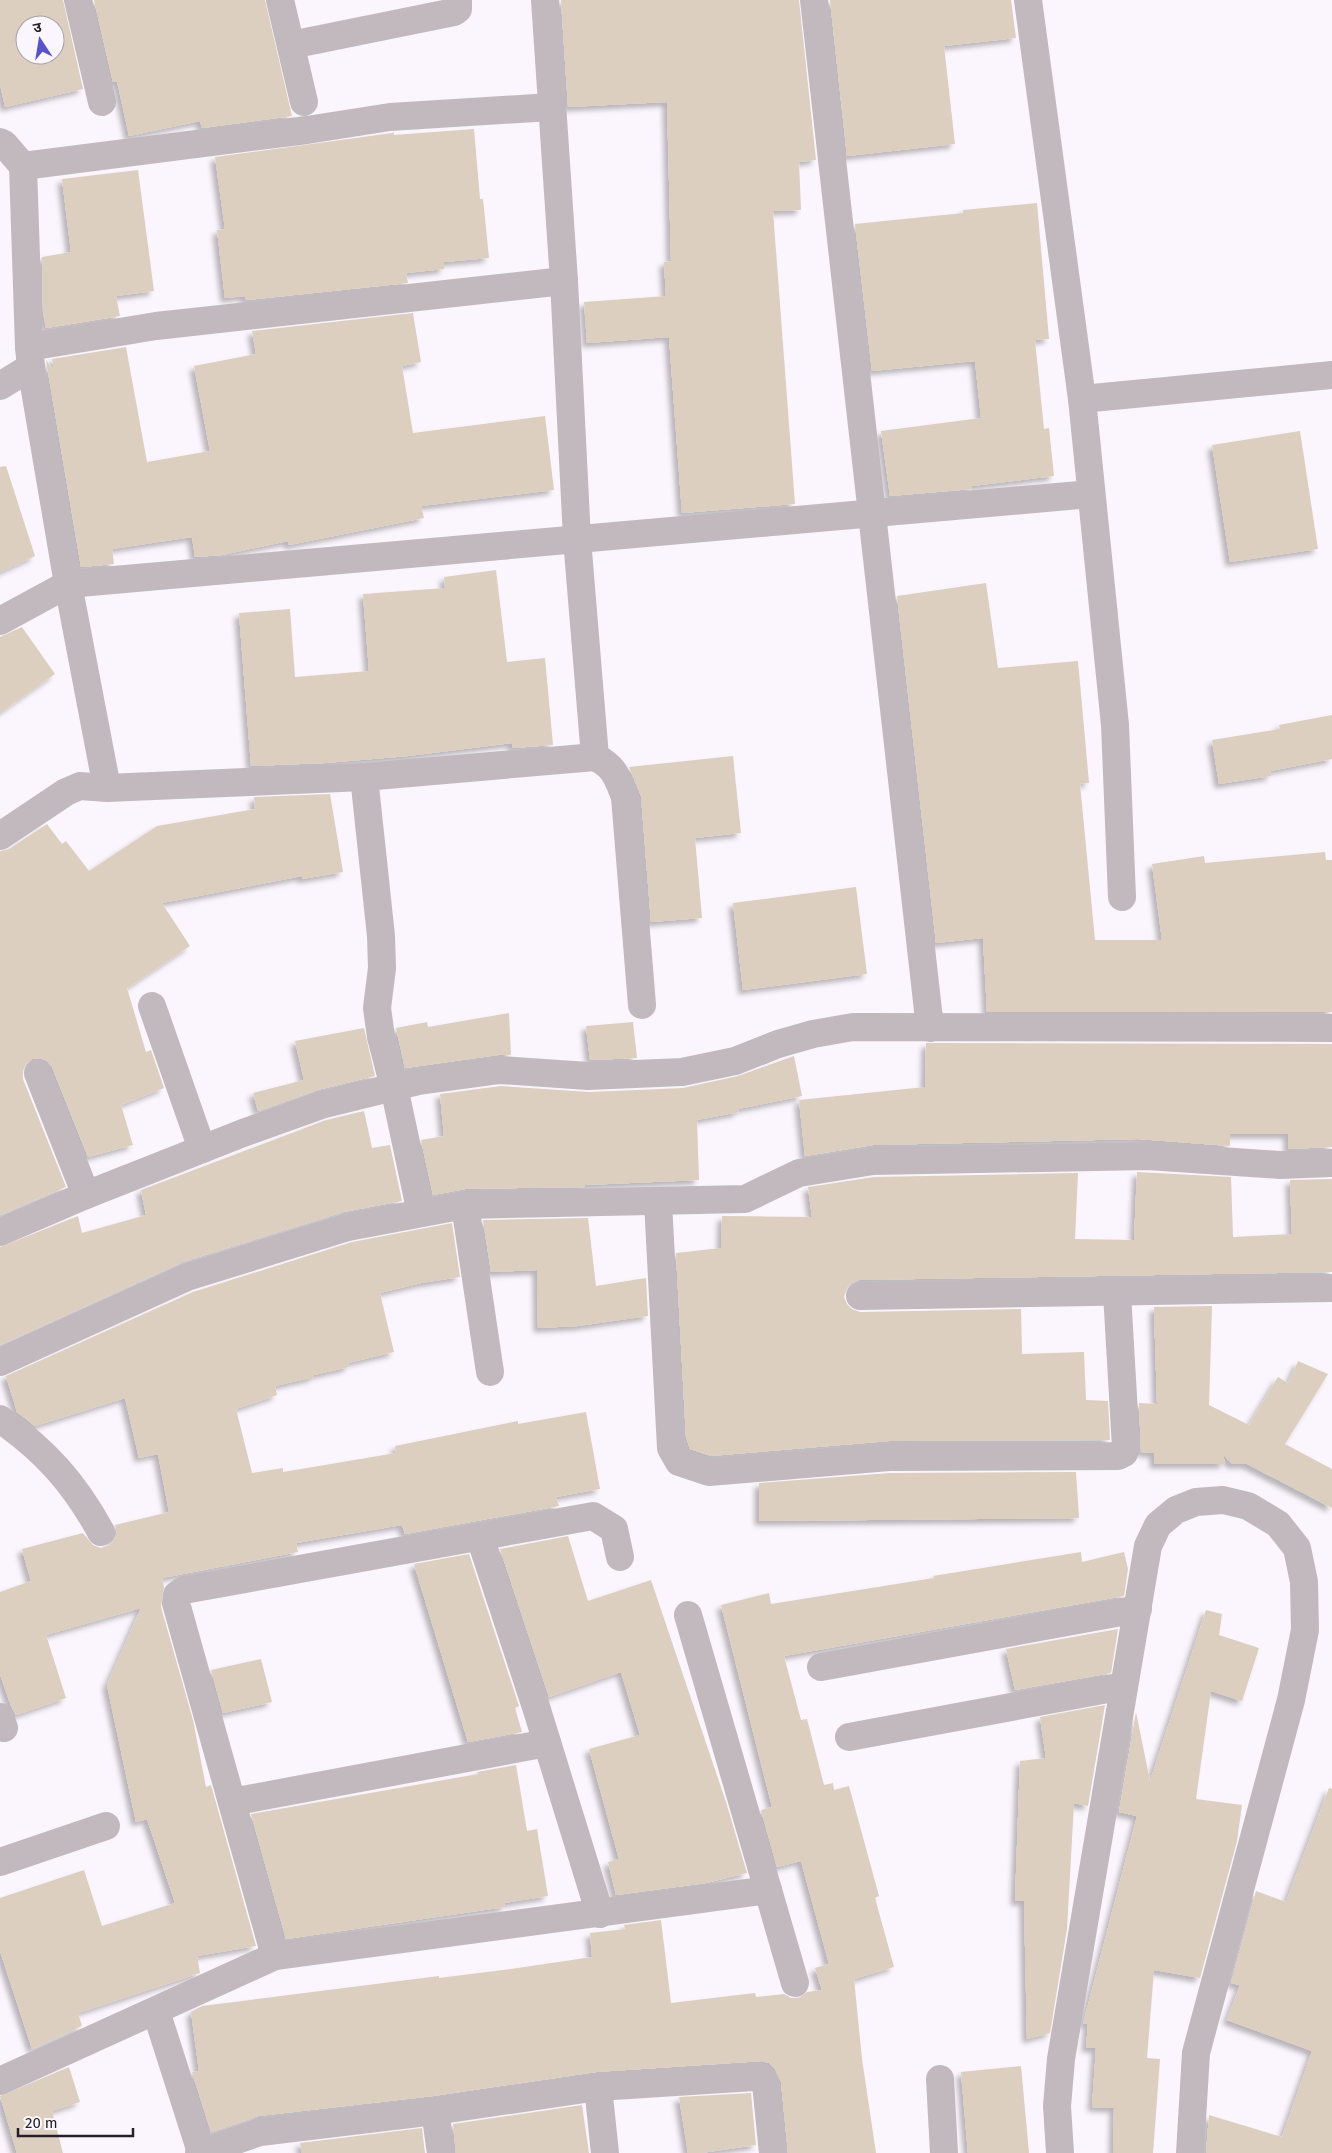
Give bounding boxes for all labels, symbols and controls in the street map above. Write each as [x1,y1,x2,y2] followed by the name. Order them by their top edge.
[15,15,65,65] north arrow
[32,18,44,37] text: उ
[18,2106,132,2138] scale bar
[25,2114,58,2132] text: 20 m

